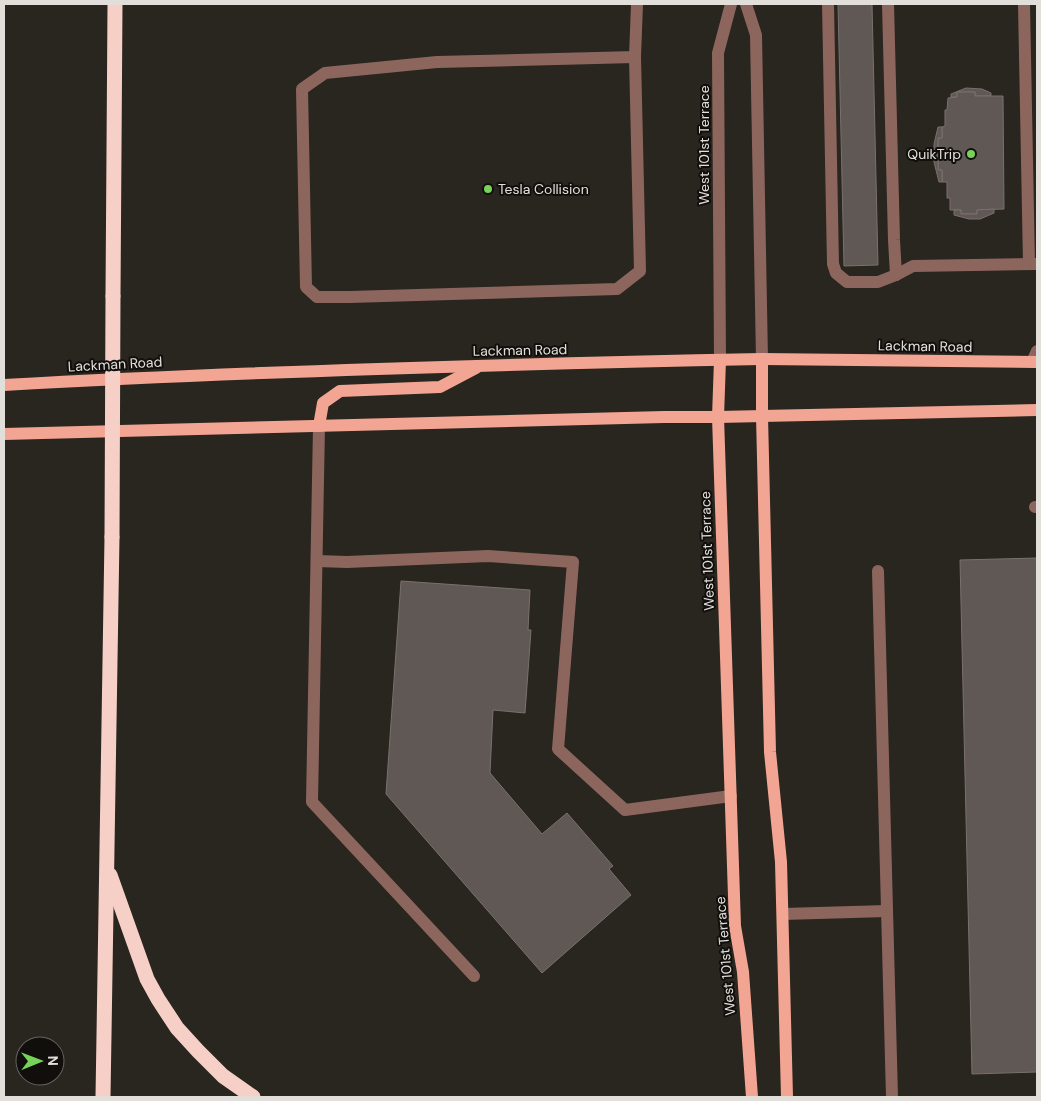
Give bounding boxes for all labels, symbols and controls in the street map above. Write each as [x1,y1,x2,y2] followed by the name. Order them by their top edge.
[695,85,713,205] street label: West 101st Terrace
[907,145,961,163] place label: QuikTrip
[965,148,977,160] marker: QuikTrip
[498,180,589,198] place label: Tesla Collision
[482,183,494,195] marker: Tesla Collision
[878,336,972,356] street label: Lackman Road
[473,340,567,360] street label: Lackman Road
[67,353,163,375] street label: Lackman Road
[696,491,718,611] street label: West 101st Terrace
[711,896,739,1016] street label: West 101st Terrace
[15,1036,65,1086] north arrow
[44,1056,62,1066] text: N

